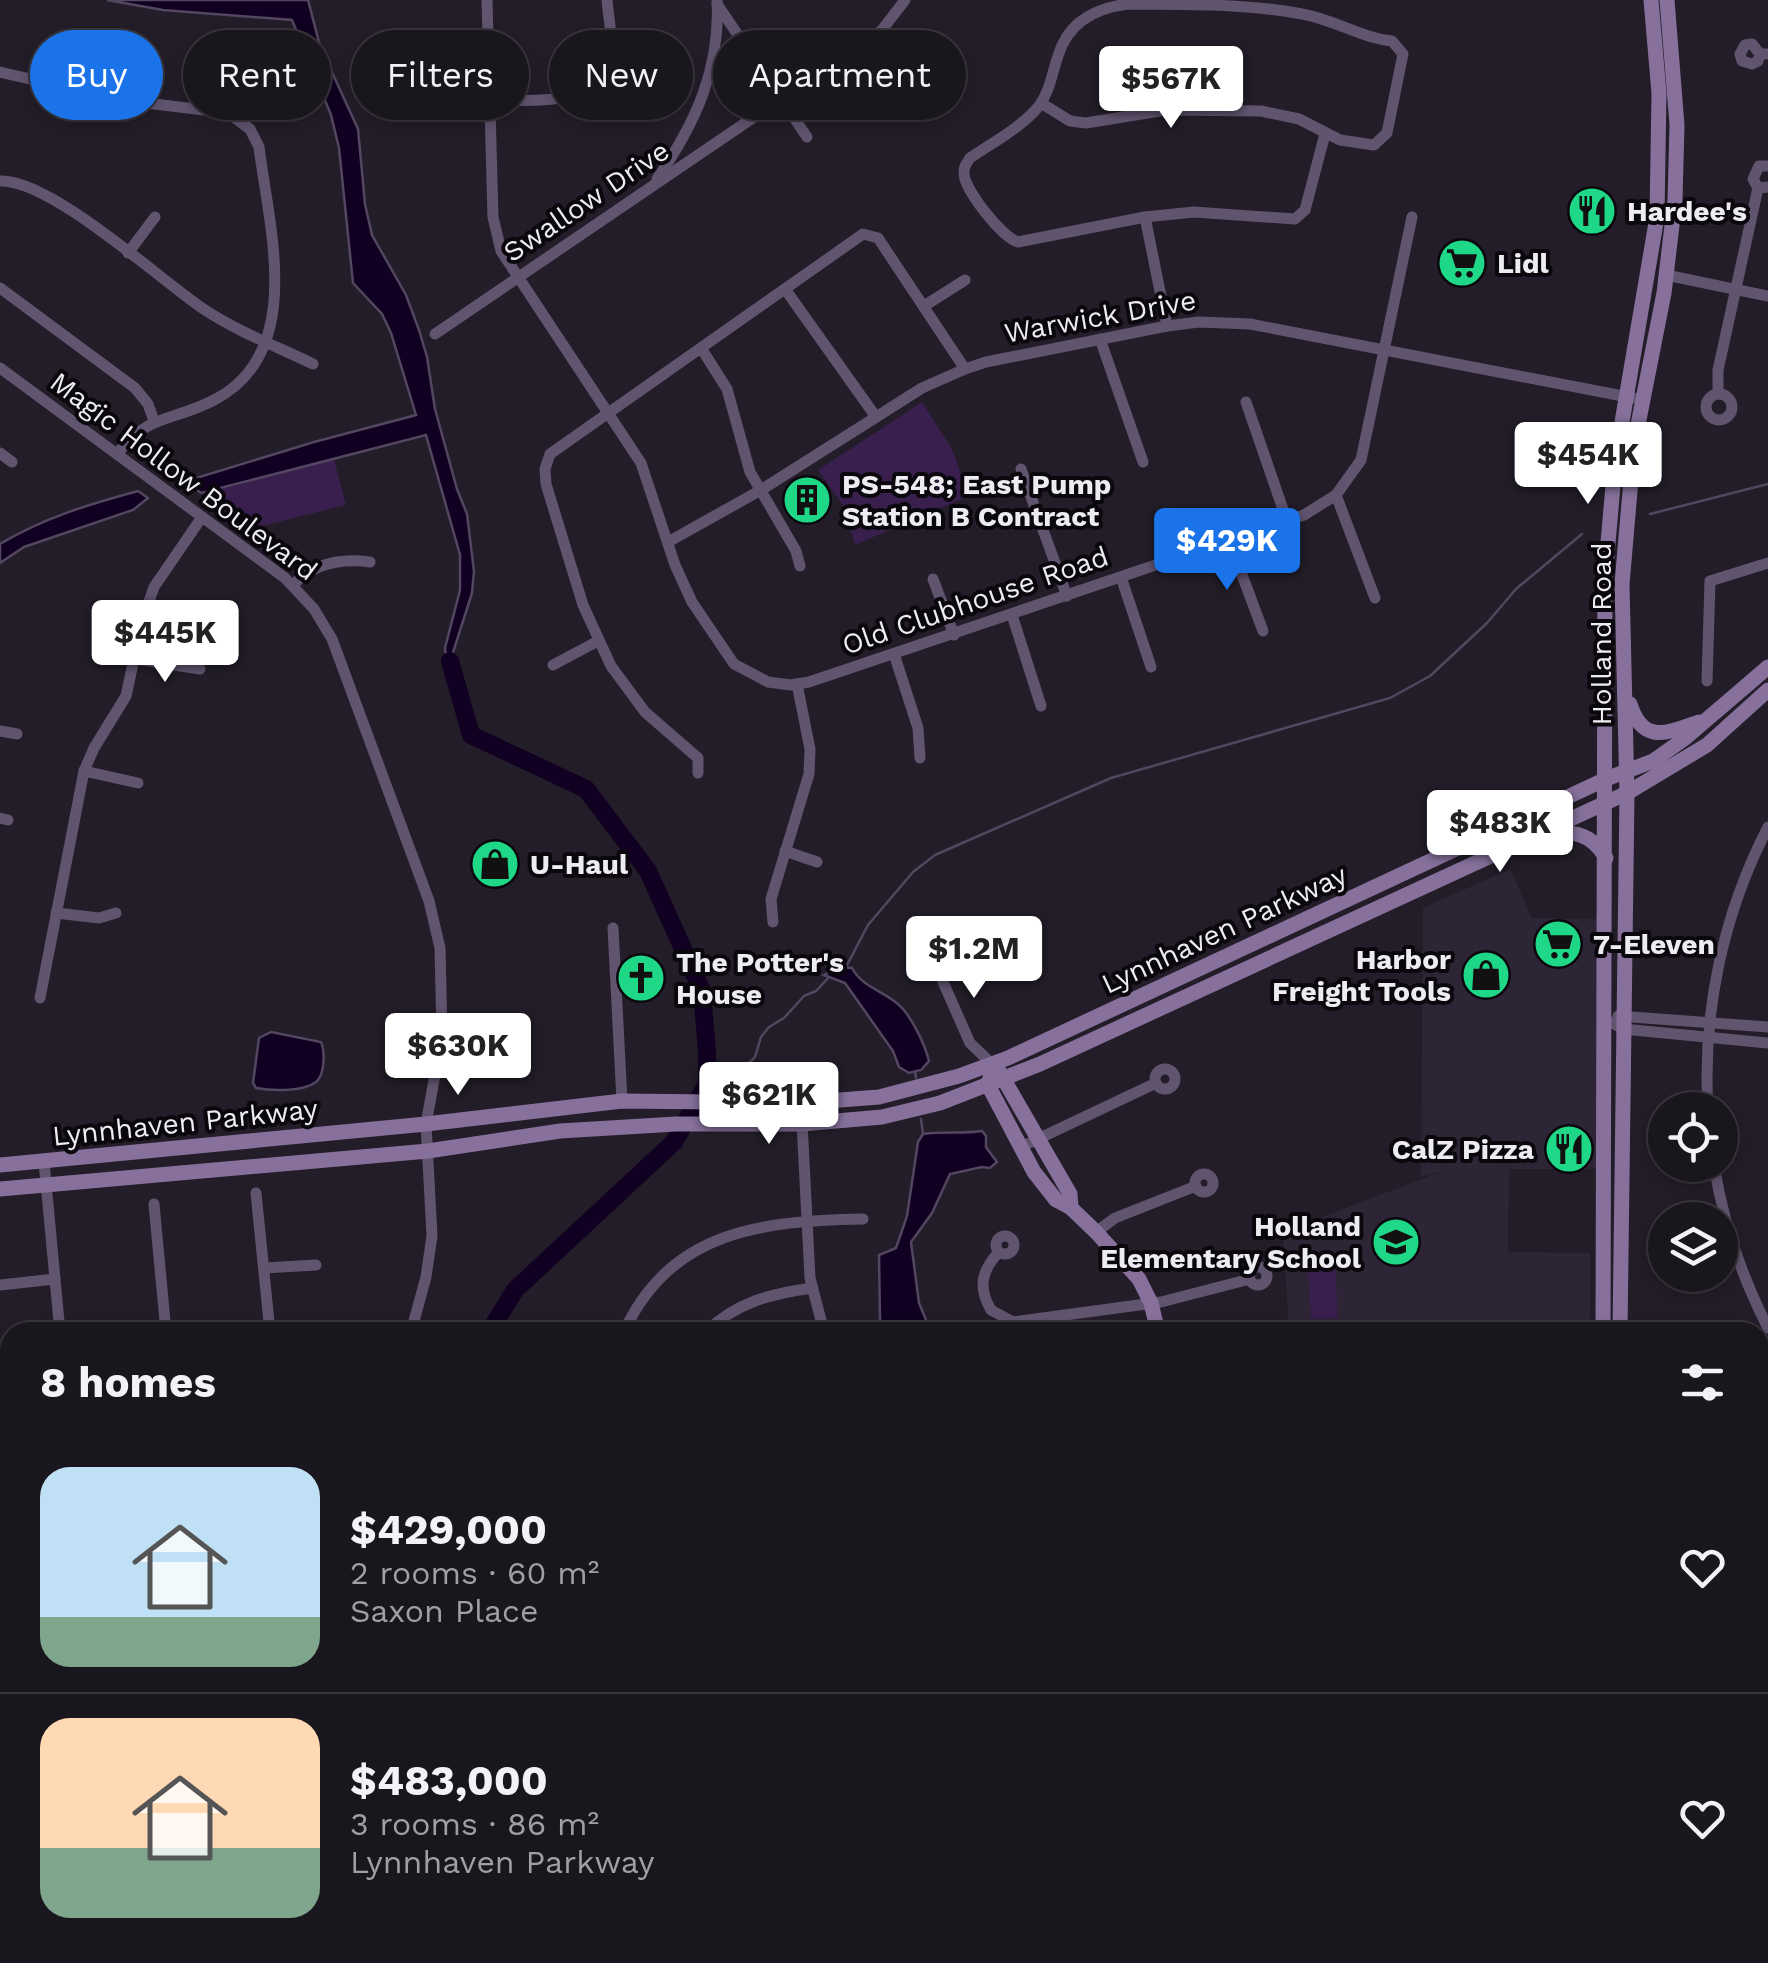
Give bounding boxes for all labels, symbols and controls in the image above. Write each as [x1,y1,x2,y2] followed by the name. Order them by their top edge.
[30,30,163,120] chip: Buy
[183,30,331,120] chip: Rent
[351,30,529,120] chip: Filters
[549,30,693,120] chip: New
[713,30,966,120] chip: Apartment
[1101,46,1241,131] pin: $567K
[1121,59,1221,97] text: $567K
[497,134,675,269] street label: Swallow Drive
[1566,185,1618,237] restaurant icon: Hardee's
[1627,195,1747,228] place label: Hardee's
[1436,237,1488,289] supermarket icon: Lidl
[1497,247,1550,280] place label: Lidl
[1002,283,1199,350] street label: Warwick Drive
[44,365,324,587] street label: Magic Hollow Boulevard
[1518,422,1658,507] pin: $454K
[1537,435,1639,473] text: $454K
[842,468,1111,533] place label: PS-548; East Pump Station B Contract
[781,474,833,526] building icon: PS-548; East Pump Station B Contract
[1157,508,1297,593] pin: $429K
[1176,521,1278,559] text: $429K
[838,539,1113,662] street label: Old Clubhouse Road
[1585,543,1618,725] street label: Holland Road
[95,600,235,685] pin: $445K
[114,613,216,651] text: $445K
[1430,790,1570,875] pin: $483K
[1449,803,1551,841] text: $483K
[469,838,521,890] shop icon: U-Haul
[530,848,629,881] place label: U-Haul
[1096,858,1352,1001] street label: Lynnhaven Parkway
[904,916,1044,1001] pin: $1.2M
[1532,918,1584,970] supermarket icon: 7-Eleven
[1593,928,1715,961] place label: 7-Eleven
[928,929,1020,967] text: $1.2M
[1272,943,1451,1008] place label: Harbor Freight Tools
[676,946,844,1011] place label: The Potter's House
[1460,949,1512,1001] shop icon: Harbor Freight Tools
[615,952,667,1004] church icon: The Potter's House
[388,1013,528,1098] pin: $630K
[407,1026,509,1064] text: $630K
[699,1062,839,1147] pin: $621K
[721,1075,817,1113] text: $621K
[51,1092,320,1153] street label: Lynnhaven Parkway
[1648,1092,1738,1292] map controls
[1648,1092,1738,1182] button: locate
[1543,1123,1595,1175] restaurant icon: CalZ Pizza
[1392,1133,1535,1166] place label: CalZ Pizza
[1648,1202,1738,1292] button: layers
[1100,1210,1362,1275] place label: Holland Elementary School
[1370,1216,1422,1268] school or university icon: Holland Elementary School
[1675,1355,1730,1410] icon: filters
[40,1358,216,1407] text: 8 homes
[350,1505,547,1554] text: $429,000
[120,1507,240,1627] icon: home
[1675,1540,1730,1595] icon: heart
[350,1554,599,1592] text: 2 rooms · 60 m²
[350,1592,538,1630] text: Saxon Place
[350,1756,548,1805] text: $483,000
[120,1758,240,1878] icon: home
[1675,1791,1730,1846] icon: heart
[350,1805,599,1843] text: 3 rooms · 86 m²
[350,1843,655,1881] text: Lynnhaven Parkway

